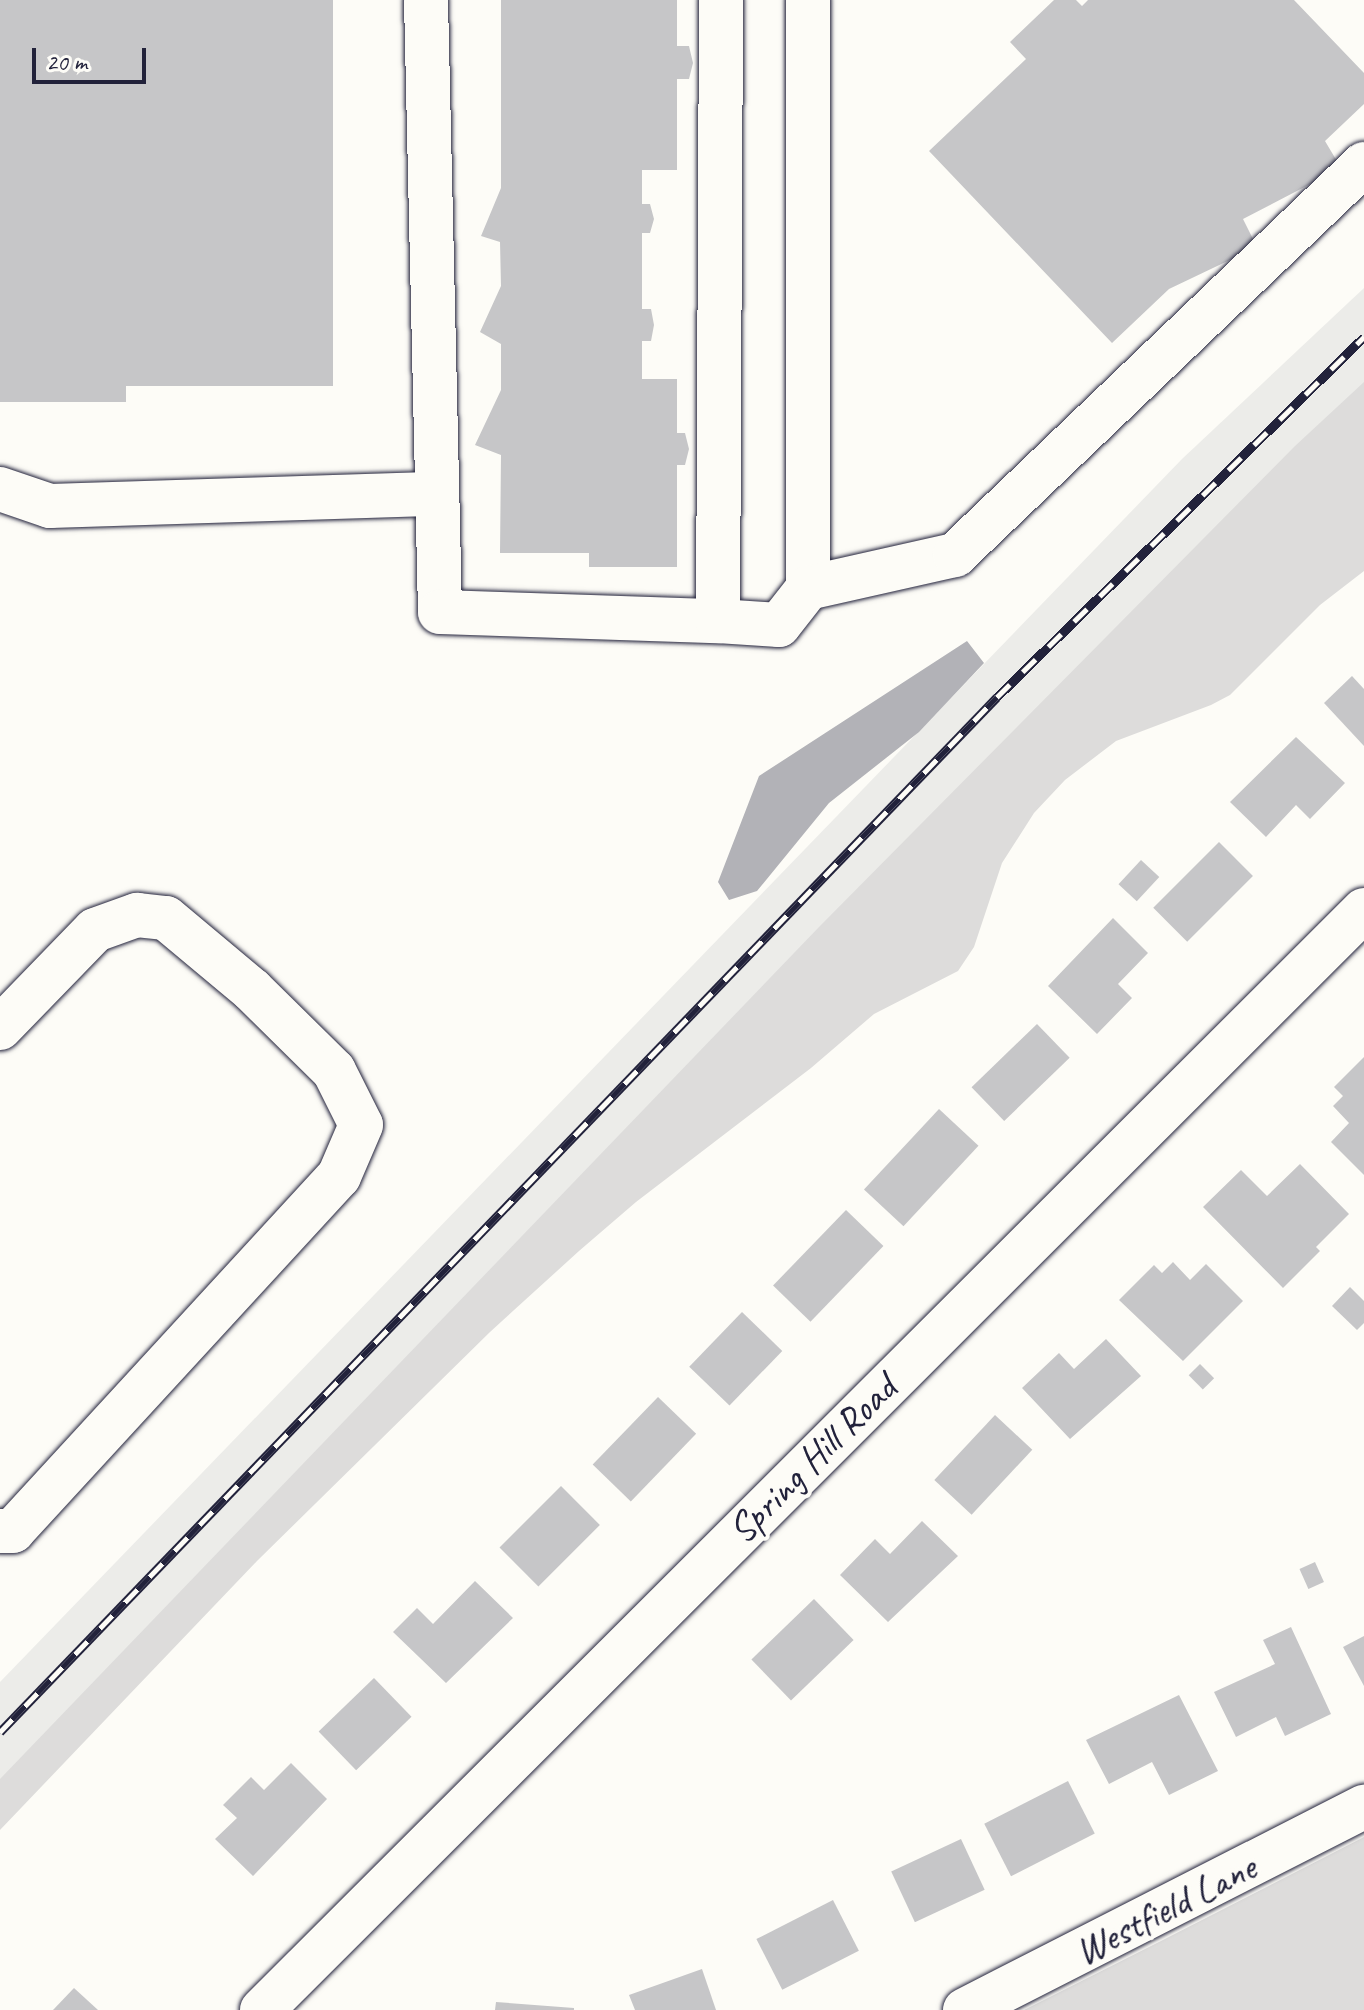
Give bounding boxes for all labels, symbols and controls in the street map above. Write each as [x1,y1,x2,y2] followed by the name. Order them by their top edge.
[36,32,150,82] scale bar
[46,47,87,77] text: 20 m
[718,1365,906,1553] street label: Spring Hill Road
[1066,1843,1264,1975] street label: Westfield Lane

